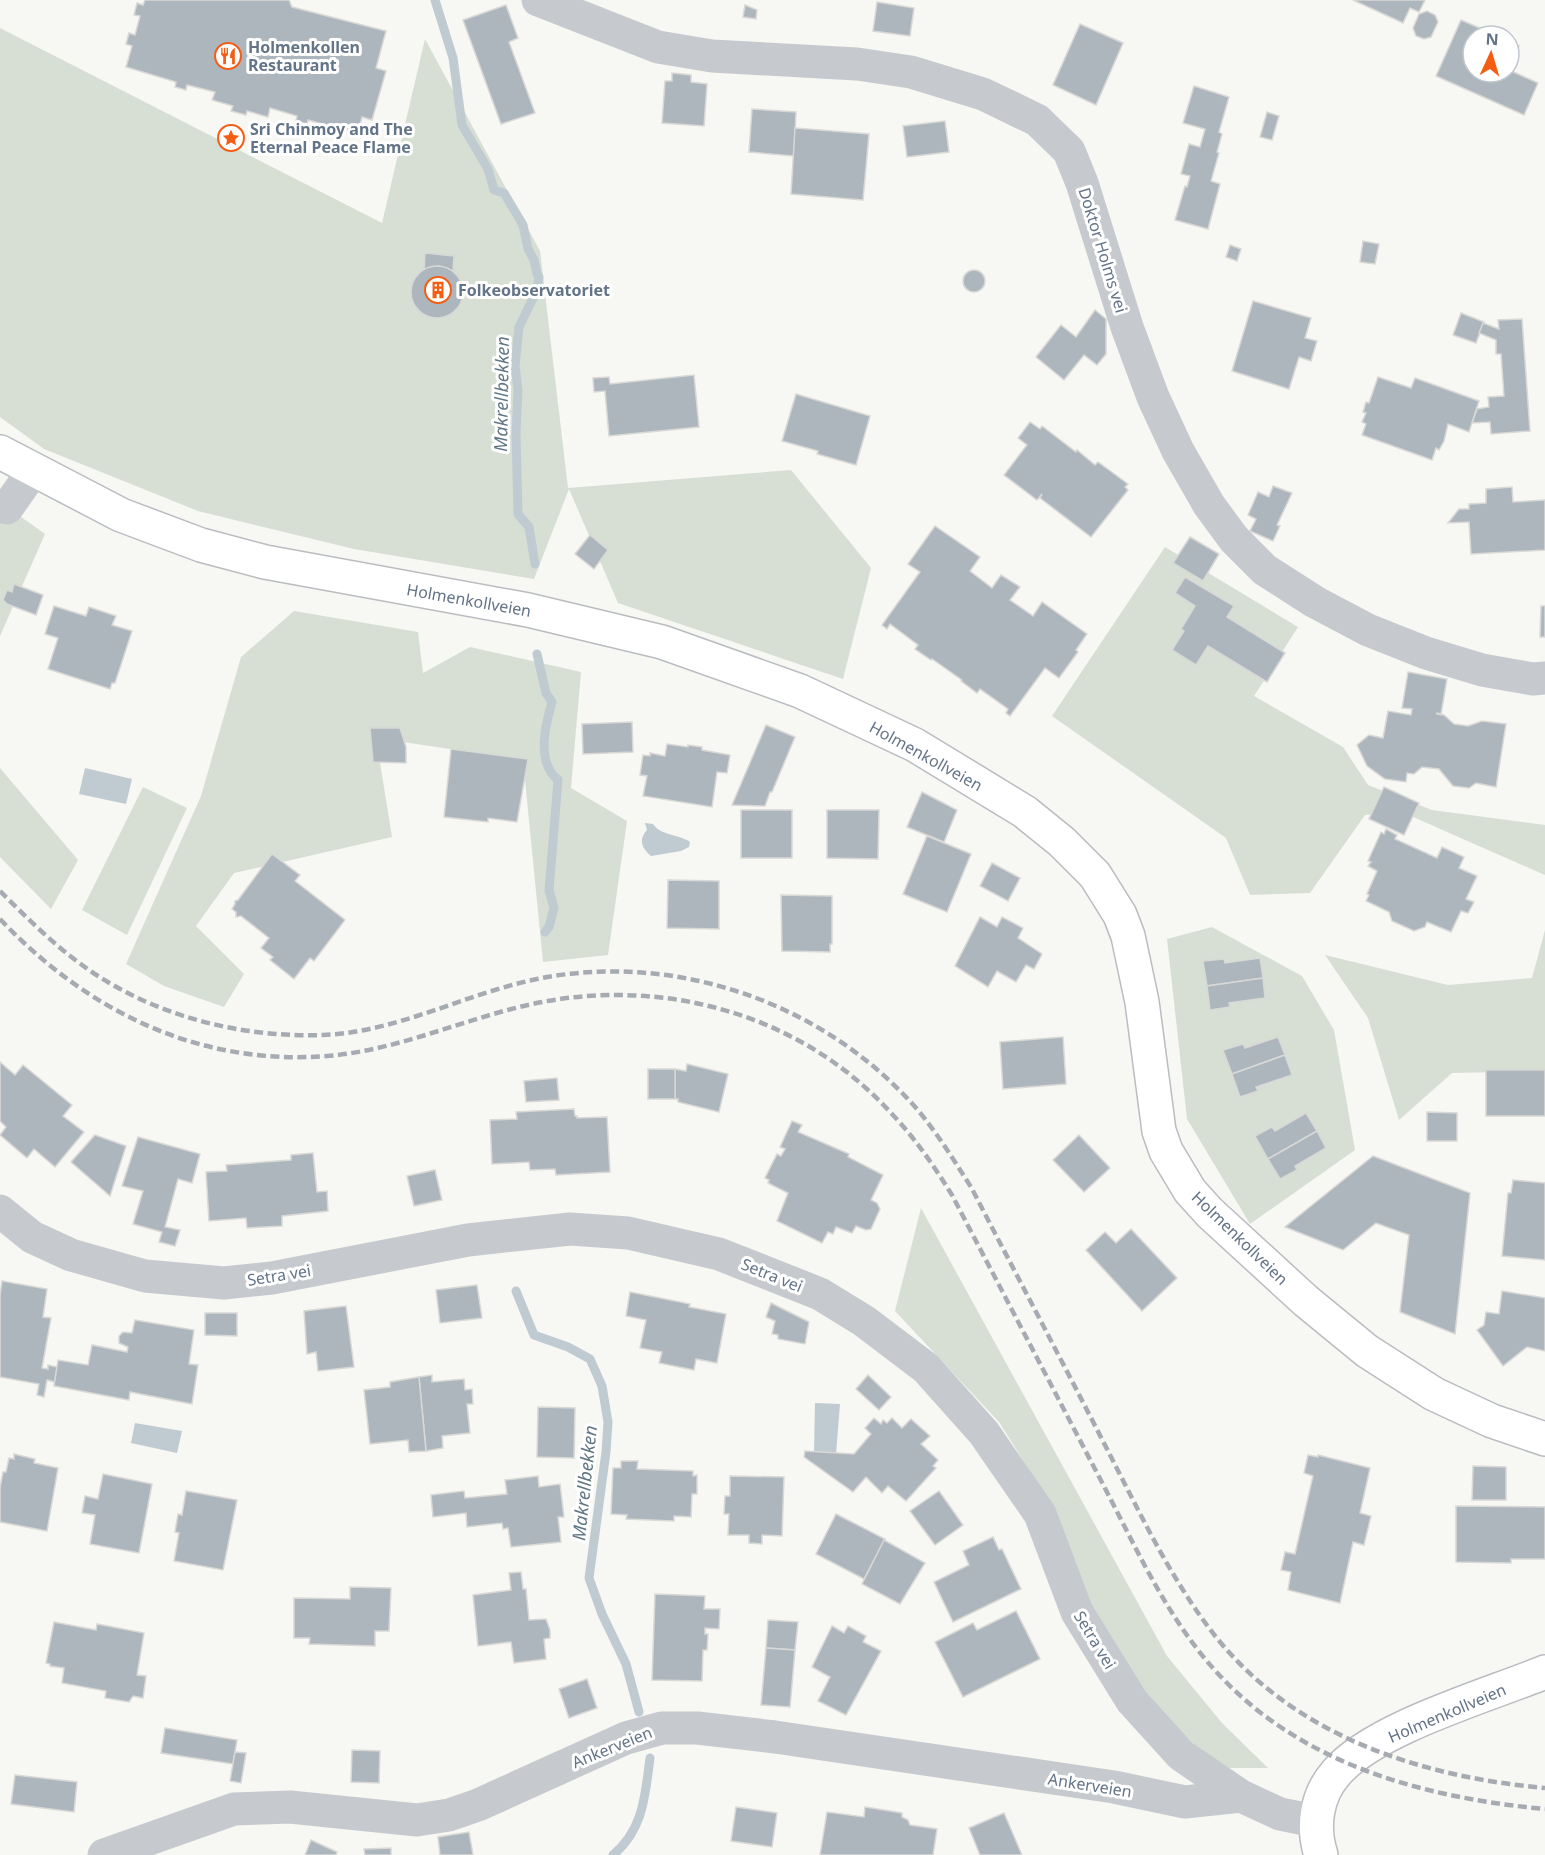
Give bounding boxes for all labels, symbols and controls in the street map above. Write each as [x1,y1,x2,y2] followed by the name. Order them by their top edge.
[1461,24,1521,84] north arrow
[1485,28,1499,50] text: N
[248,36,360,76] place label: Holmenkollen Restaurant
[213,41,243,71] restaurant icon: Holmenkollen Restaurant
[250,118,413,158] place label: Sri Chinmoy and The Eternal Peace Flame
[216,123,246,153] place icon: Sri Chinmoy and The Eternal Peace Flame
[1073,185,1133,315] street label: Doktor Holms vei
[423,275,453,305] building icon: Folkeobservatoriet
[458,279,610,301] place label: Folkeobservatoriet
[488,336,514,452] water label: Makrellbekken
[405,578,533,622] street label: Holmenkollveien
[865,716,987,796] street label: Holmenkollveien
[1187,1186,1293,1290] street label: Holmenkollveien
[738,1253,806,1297] street label: Setra vei
[246,1259,312,1291] street label: Setra vei
[566,1424,602,1542] water label: Makrellbekken
[1069,1607,1121,1673] street label: Setra vei
[1385,1678,1509,1748] street label: Holmenkollveien
[569,1721,655,1773] street label: Ankerveien
[1047,1768,1133,1802] street label: Ankerveien

